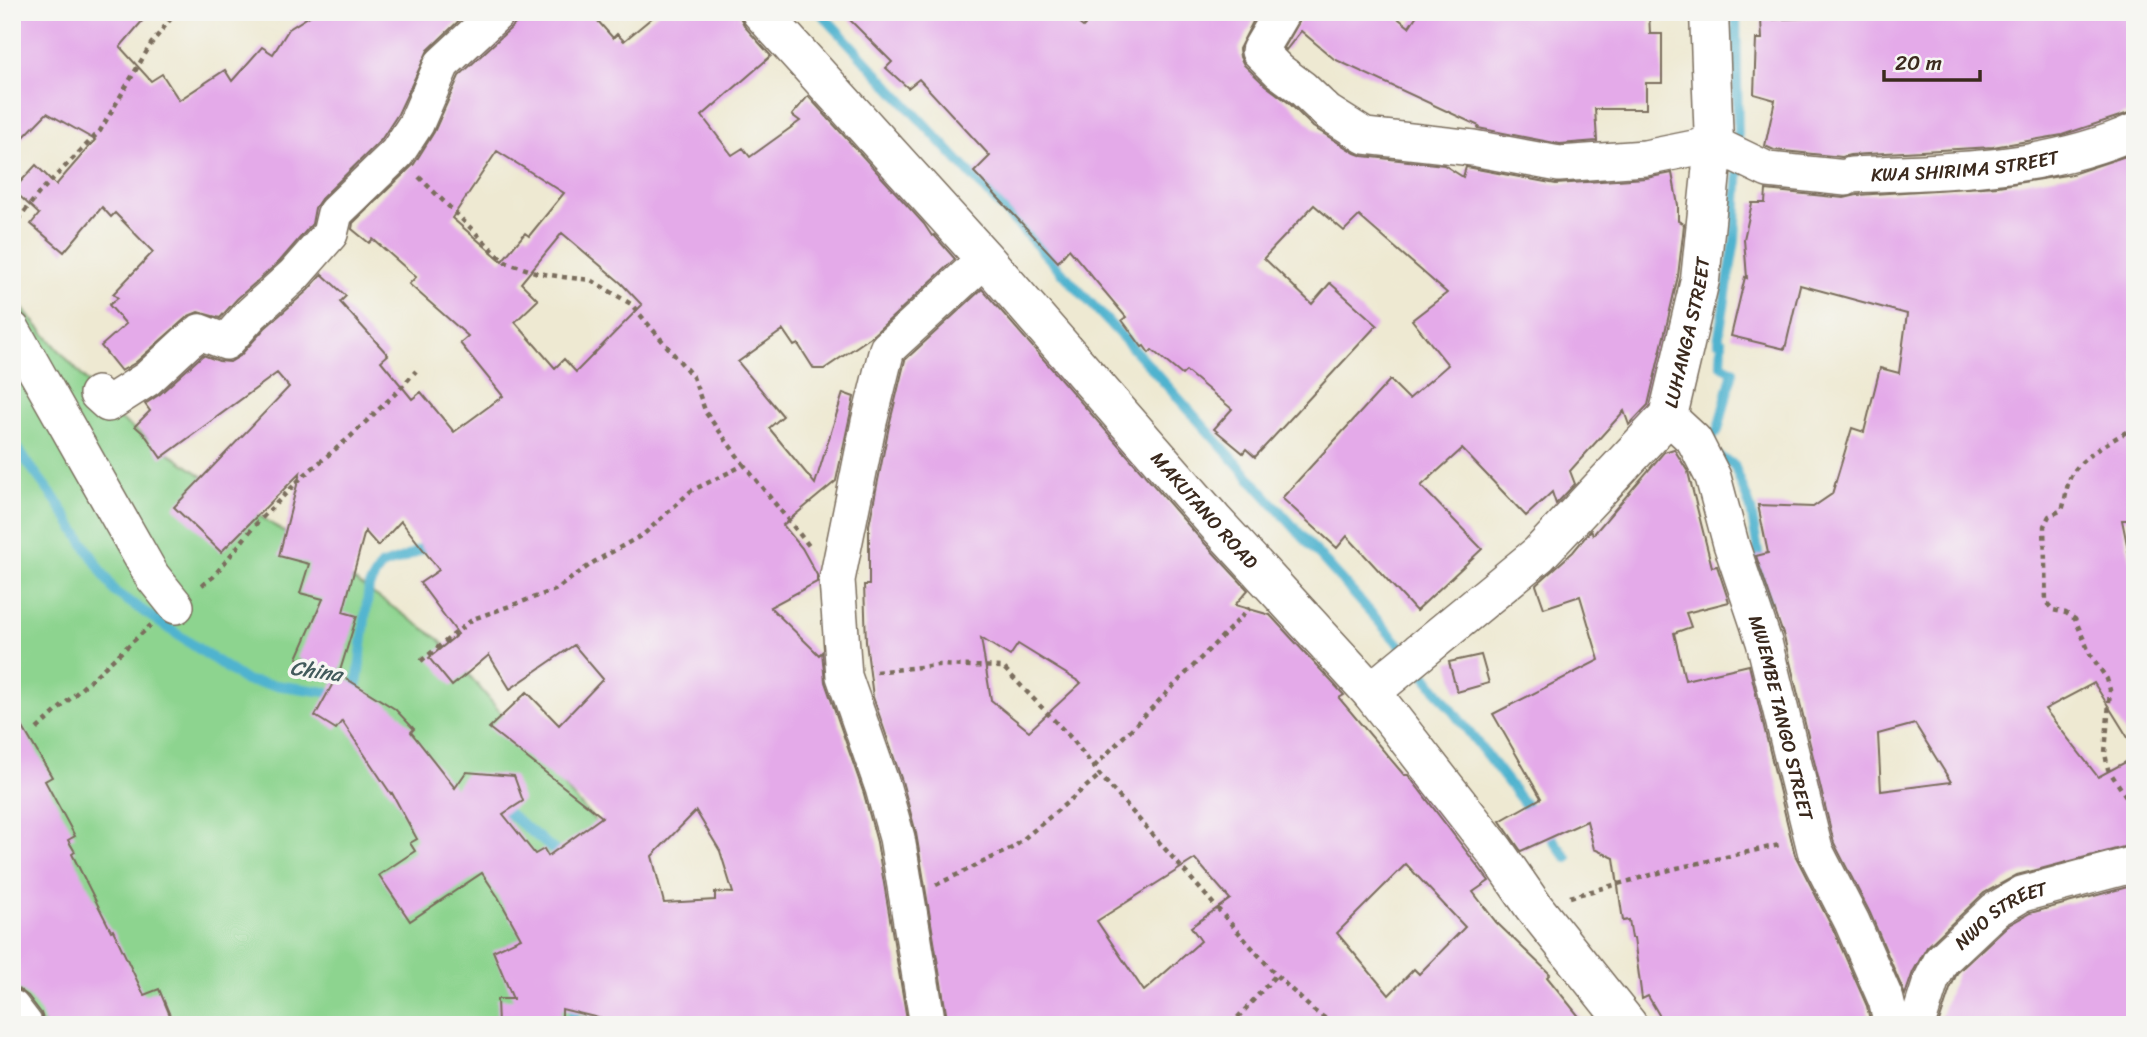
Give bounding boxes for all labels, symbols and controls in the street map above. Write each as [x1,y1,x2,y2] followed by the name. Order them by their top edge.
[1884,38,1981,82] scale bar
[1895,44,1942,82] text: 20 m
[1870,140,2063,191] street label: KWA SHIRIMA STREET
[1654,255,1719,411] street label: LUHANGA STREET
[1143,443,1267,577] street label: MAKUTANO ROAD
[1739,610,1824,824] street label: MWEMBE TANGO STREET
[288,649,347,694] water label: China
[1946,871,2052,958] street label: NWO STREET

